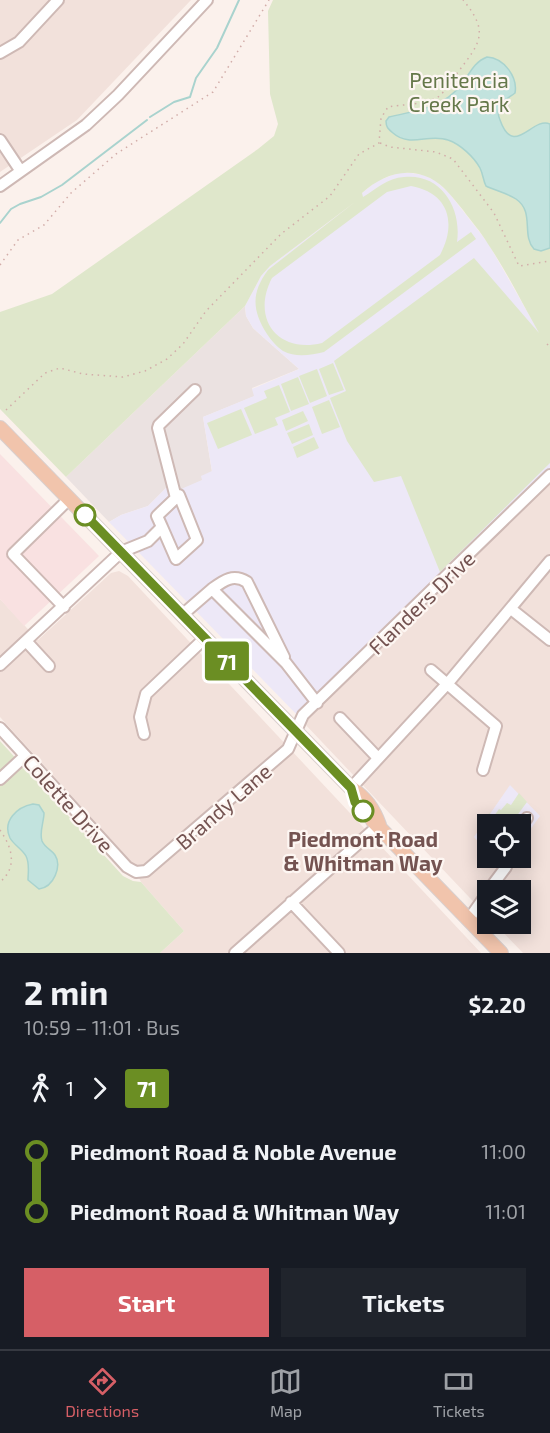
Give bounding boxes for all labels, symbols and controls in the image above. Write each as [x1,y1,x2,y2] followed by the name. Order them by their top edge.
[409,67,510,116] park label: Penitencia Creek Park
[74,504,96,526] unlabelled marker
[363,545,479,659] street label: Flanders Drive
[200,642,254,680] line badge: 71
[217,649,237,674] text: 71
[18,749,120,857] street label: Colette Drive
[170,758,276,854] street label: Brandy Lane
[352,800,374,822] marker: Piedmont Road & Whitman Way
[477,814,531,934] map controls
[477,814,531,868] button: locate
[283,826,443,876] place label: Piedmont Road & Whitman Way
[477,880,531,934] button: layers
[24,972,108,1012] text: 2 min
[468,991,526,1017] text: $2.20
[24,1015,180,1039] text: 10:59 – 11:01 · Bus
[24,1072,57,1105] icon: walk
[83,1072,116,1105] icon: forward
[66,1076,74,1100] text: 1
[137,1076,157,1101] text: 71
[70,1138,397,1164] text: Piedmont Road & Noble Avenue
[481,1139,526,1163] text: 11:00
[70,1198,399,1224] text: Piedmont Road & Whitman Way
[485,1199,526,1223] text: 11:01
[24,1268,269,1337] button: Start
[281,1268,526,1337] button: Tickets
[65,1365,139,1420] tab: Directions
[269,1365,302,1420] tab: Map
[433,1365,485,1420] tab: Tickets

